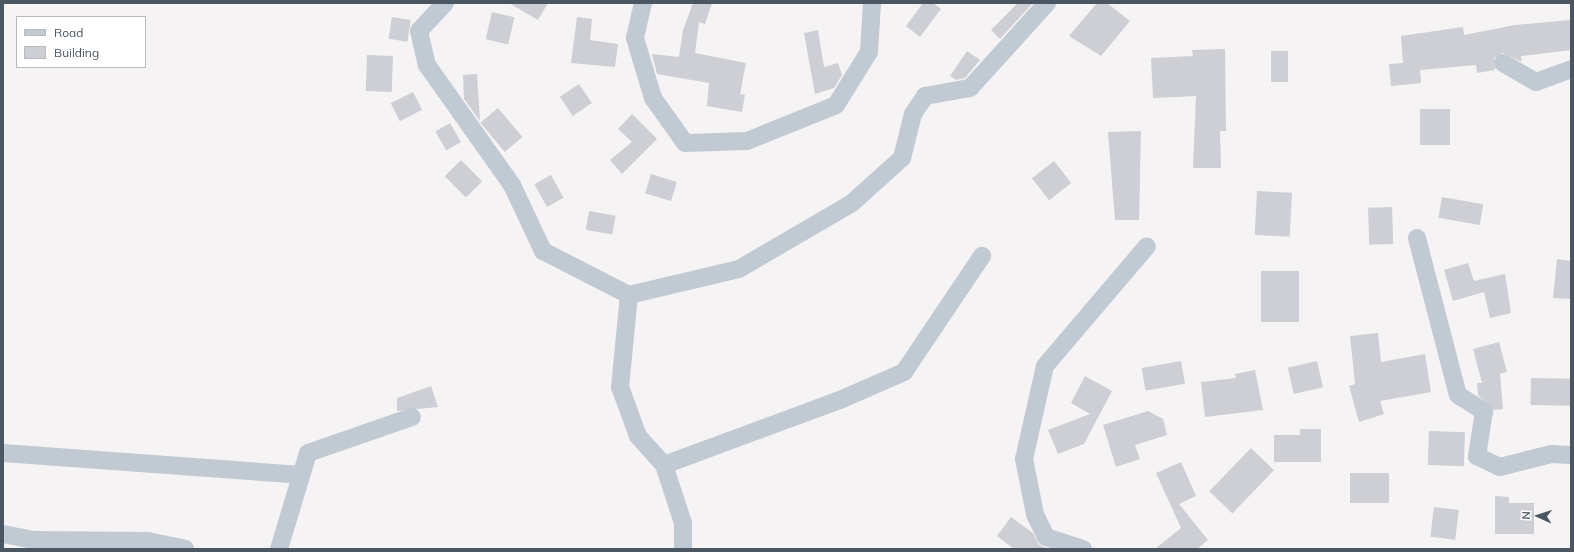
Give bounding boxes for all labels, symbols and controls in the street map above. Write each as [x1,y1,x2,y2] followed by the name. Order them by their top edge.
[16,16,146,68] legend
[54,25,83,40] text: Road
[54,45,99,60] text: Building
[1518,496,1558,536] north arrow
[1519,511,1533,520] text: N

